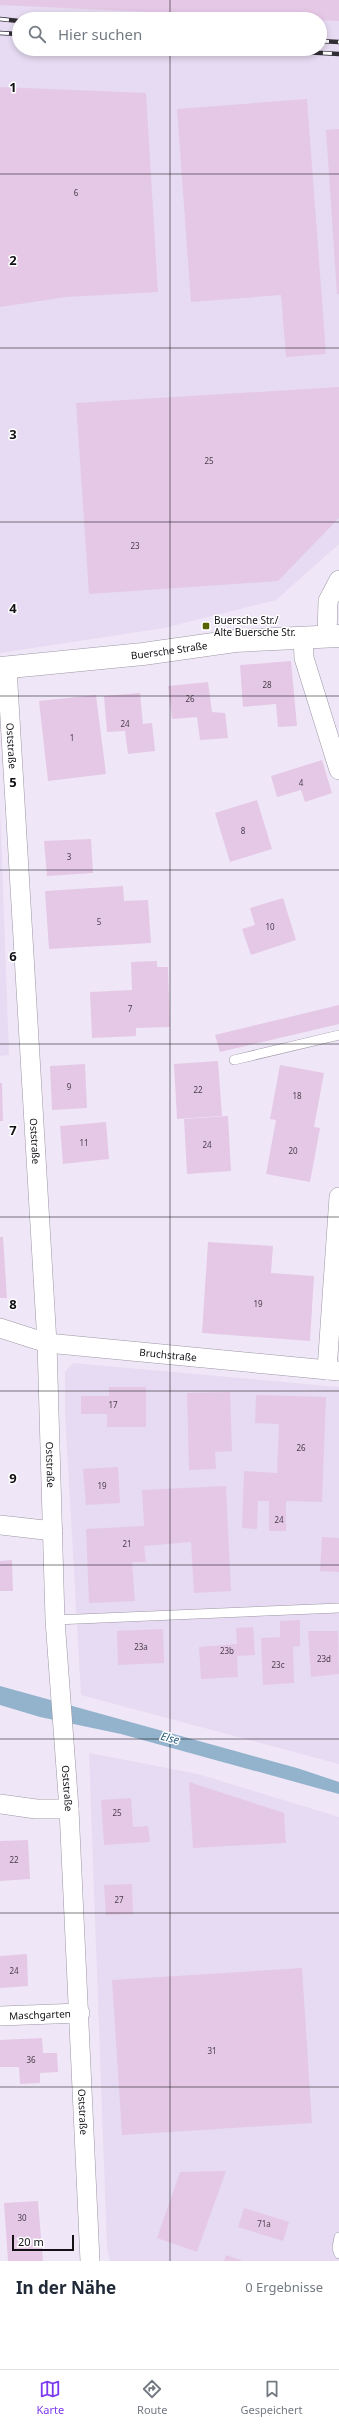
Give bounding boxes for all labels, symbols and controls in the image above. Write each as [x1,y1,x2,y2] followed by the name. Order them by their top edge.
[12,12,327,56] search box
[26,23,48,45] icon: search
[58,24,142,44] text: Hier suchen
[9,78,17,96] text: 1
[74,187,79,198] house number: 6
[9,251,17,269] text: 2
[9,425,17,443] text: 3
[204,455,214,466] house number: 25
[130,540,140,551] house number: 23
[9,599,17,617] text: 4
[214,613,296,639] place label: Buersche Str./ Alte Buersche Str.
[201,621,211,631] marker: Buersche Str./ Alte Buersche Str.
[130,638,209,662] street label: Buersche Straße
[262,679,272,690] house number: 28
[185,693,195,704] house number: 26
[120,718,130,729] house number: 24
[3,722,20,770] street label: Oststraße
[70,732,74,743] house number: 1
[9,773,17,791] text: 5
[299,777,304,788] house number: 4
[241,825,246,836] house number: 8
[67,851,72,862] house number: 3
[97,916,102,927] house number: 5
[265,921,275,932] house number: 10
[9,947,17,965] text: 6
[128,1003,133,1014] house number: 7
[67,1081,72,1092] house number: 9
[193,1084,203,1095] house number: 22
[292,1090,302,1101] house number: 18
[27,1118,43,1165] street label: Oststraße
[9,1121,17,1139] text: 7
[79,1137,89,1148] house number: 11
[202,1139,212,1150] house number: 24
[288,1145,298,1156] house number: 20
[9,1295,17,1313] text: 8
[253,1298,263,1309] house number: 19
[139,1345,198,1364] street label: Bruchstraße
[108,1399,118,1410] house number: 17
[43,1441,58,1488] street label: Oststraße
[296,1442,306,1453] house number: 26
[9,1469,17,1487] text: 9
[97,1480,107,1491] house number: 19
[274,1514,284,1525] house number: 24
[122,1538,132,1549] house number: 21
[134,1641,148,1652] house number: 23a
[220,1645,234,1656] house number: 23b
[317,1653,331,1664] house number: 23d
[272,1659,285,1670] house number: 23c
[159,1728,182,1747] water label: Else
[59,1765,76,1812] street label: Oststraße
[112,1807,122,1818] house number: 25
[9,1854,19,1865] house number: 22
[114,1894,124,1905] house number: 27
[9,1965,19,1976] house number: 24
[9,2006,71,2023] street label: Maschgarten
[207,2045,217,2056] house number: 31
[26,2054,36,2065] house number: 36
[75,2088,91,2136] street label: Oststraße
[17,2212,27,2223] house number: 30
[257,2218,271,2229] house number: 71a
[12,2233,74,2252] scale bar
[18,2234,44,2249] text: 20 m
[16,2276,116,2299] text: In der Nähe
[245,2278,323,2296] text: 0 Ergebnisse
[36,2378,64,2417] tab: Karte
[137,2378,168,2417] tab: Route
[240,2378,303,2417] tab: Gespeichert

